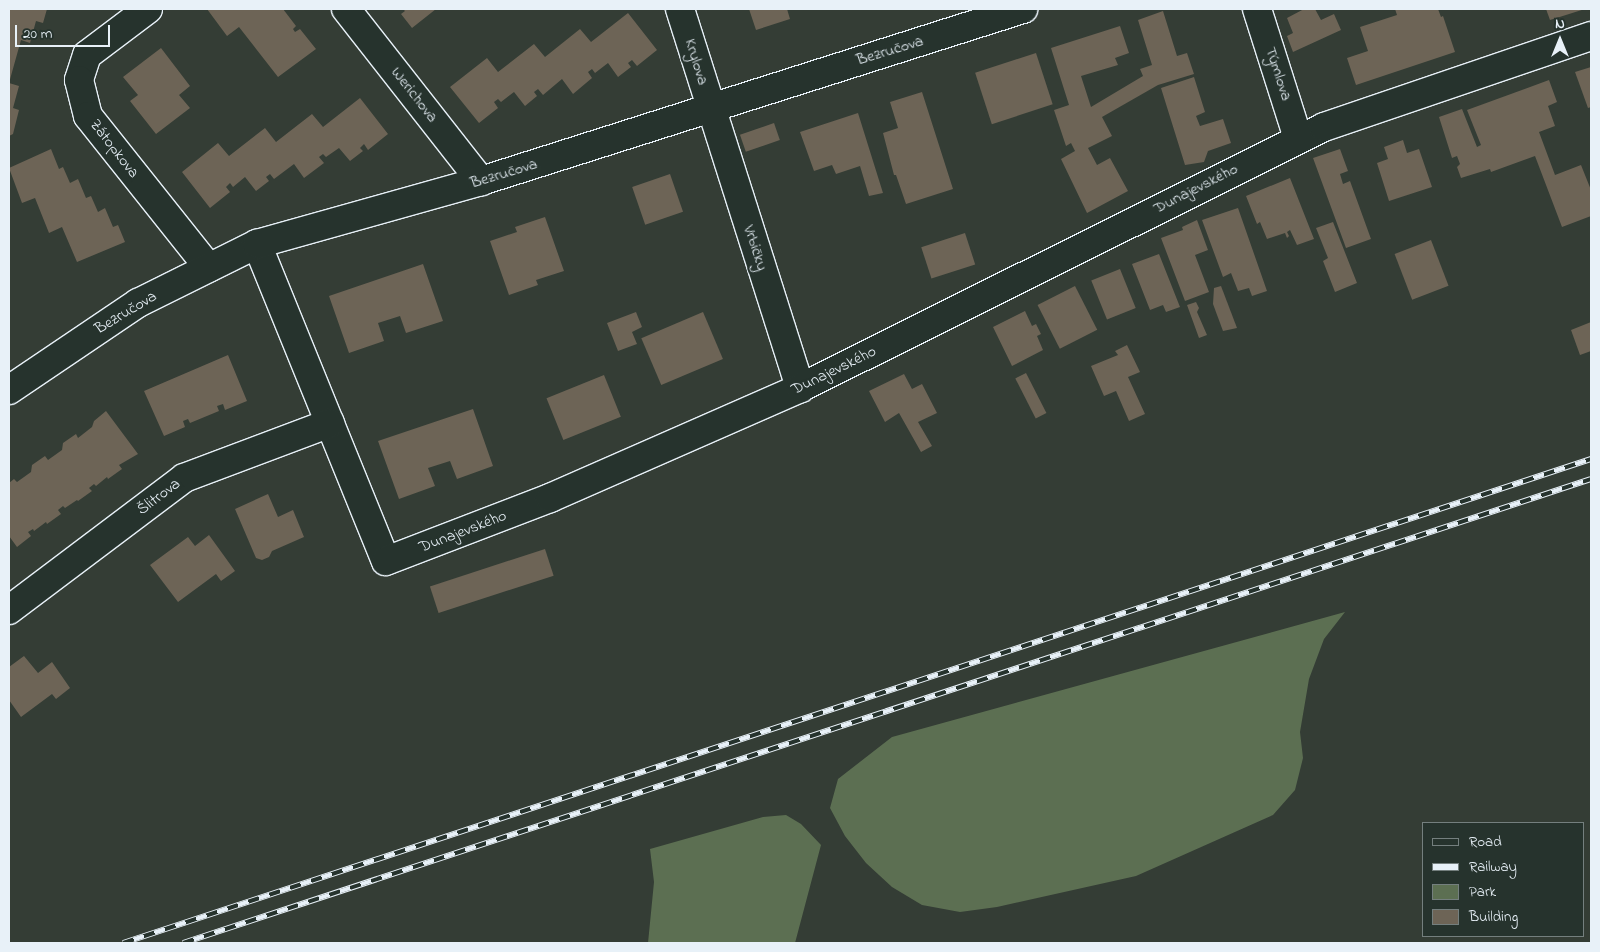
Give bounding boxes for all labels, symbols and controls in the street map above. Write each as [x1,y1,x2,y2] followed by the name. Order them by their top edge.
[1555,14,1565,35] text: N
[18,15,112,47] scale bar
[1535,15,1585,65] north arrow
[23,23,52,45] text: 20 m
[854,32,926,70] street label: Bezručova
[680,37,712,87] street label: Krylova
[1260,45,1296,103] street label: Týmlova
[386,63,442,127] street label: Werichova
[85,116,143,182] street label: Zátopkova
[468,155,540,193] street label: Bezručova
[1151,160,1241,218] street label: Dunajevského
[739,223,771,273] street label: Vrbičky
[92,287,160,339] street label: Bezručova
[788,342,880,400] street label: Dunajevského
[134,474,184,520] street label: Šlitrova
[417,507,509,557] street label: Dunajevského
[1422,822,1585,937] legend
[1469,831,1502,853] text: Road
[1469,856,1517,878] text: Railway
[1469,881,1496,903] text: Park
[1469,906,1518,928] text: Building

